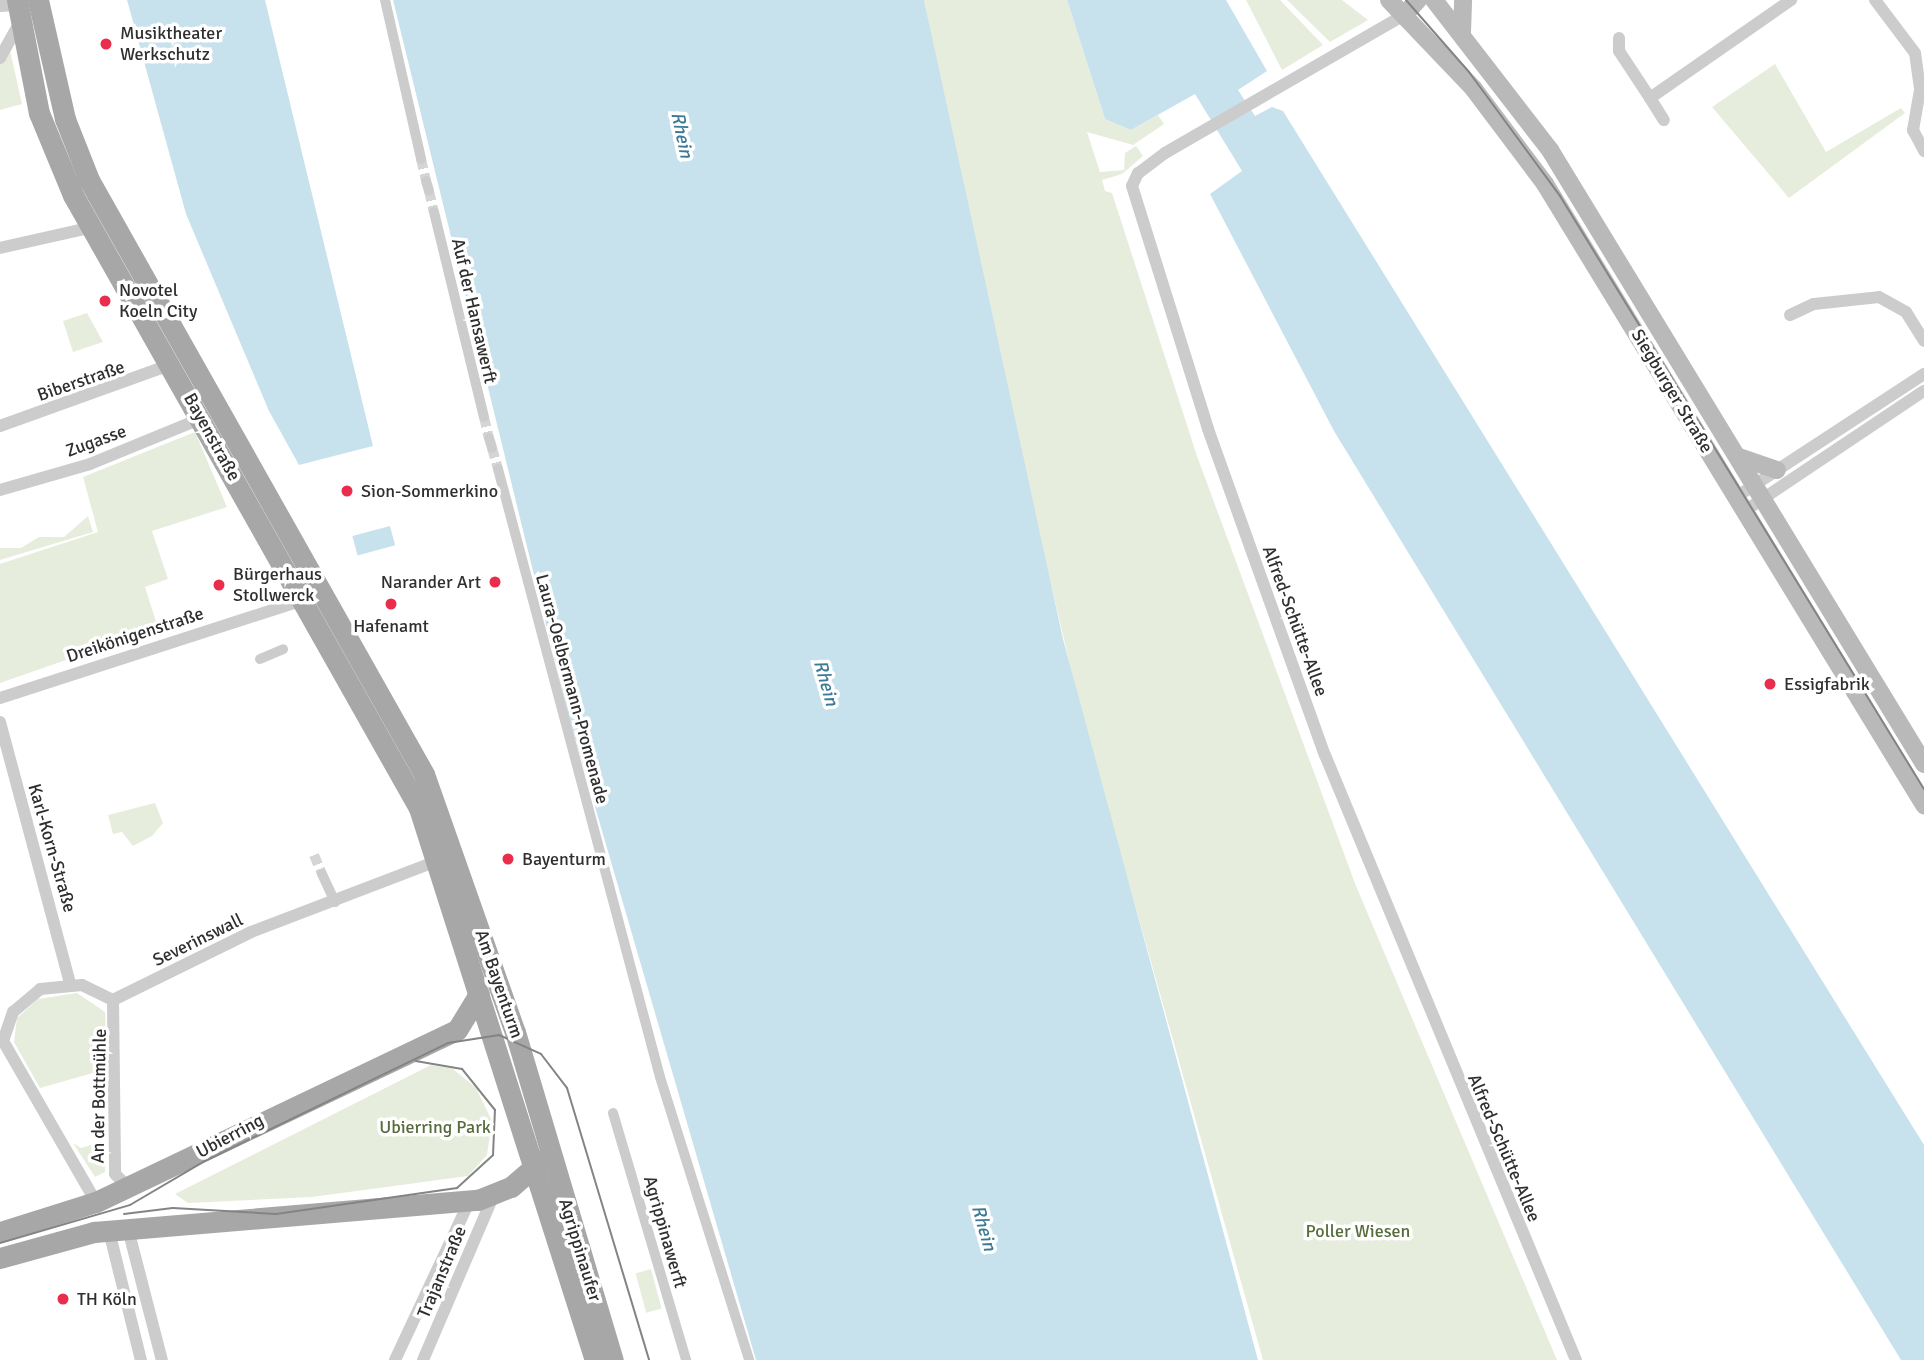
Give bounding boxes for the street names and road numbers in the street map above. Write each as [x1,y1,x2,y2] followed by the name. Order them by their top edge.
[447,236,501,386] street label: Auf der Hansawerft
[1627,325,1717,457] street label: Siegburger Straße
[34,356,128,406] street label: Biberstraße
[179,389,245,485] street label: Bayenstraße
[63,420,129,462] street label: Zugasse
[1258,543,1332,699] street label: Alfred-Schütte-Allee
[531,572,613,806] street label: Laura-Oelbermann-Promenade
[64,603,206,667] street label: Dreikönigenstraße
[23,781,81,915] street label: Karl-Korn-Straße
[149,909,247,971] street label: Severinswall
[470,927,528,1041] street label: Am Bayenturm
[87,1028,111,1164] street label: An der Bottmühle
[1463,1071,1545,1225] street label: Alfred-Schütte-Allee
[193,1109,267,1163] street label: Ubierring
[639,1173,691,1291] street label: Agrippinawerft
[554,1196,606,1304] street label: Agrippinaufer
[413,1223,471,1321] street label: Trajanstraße

